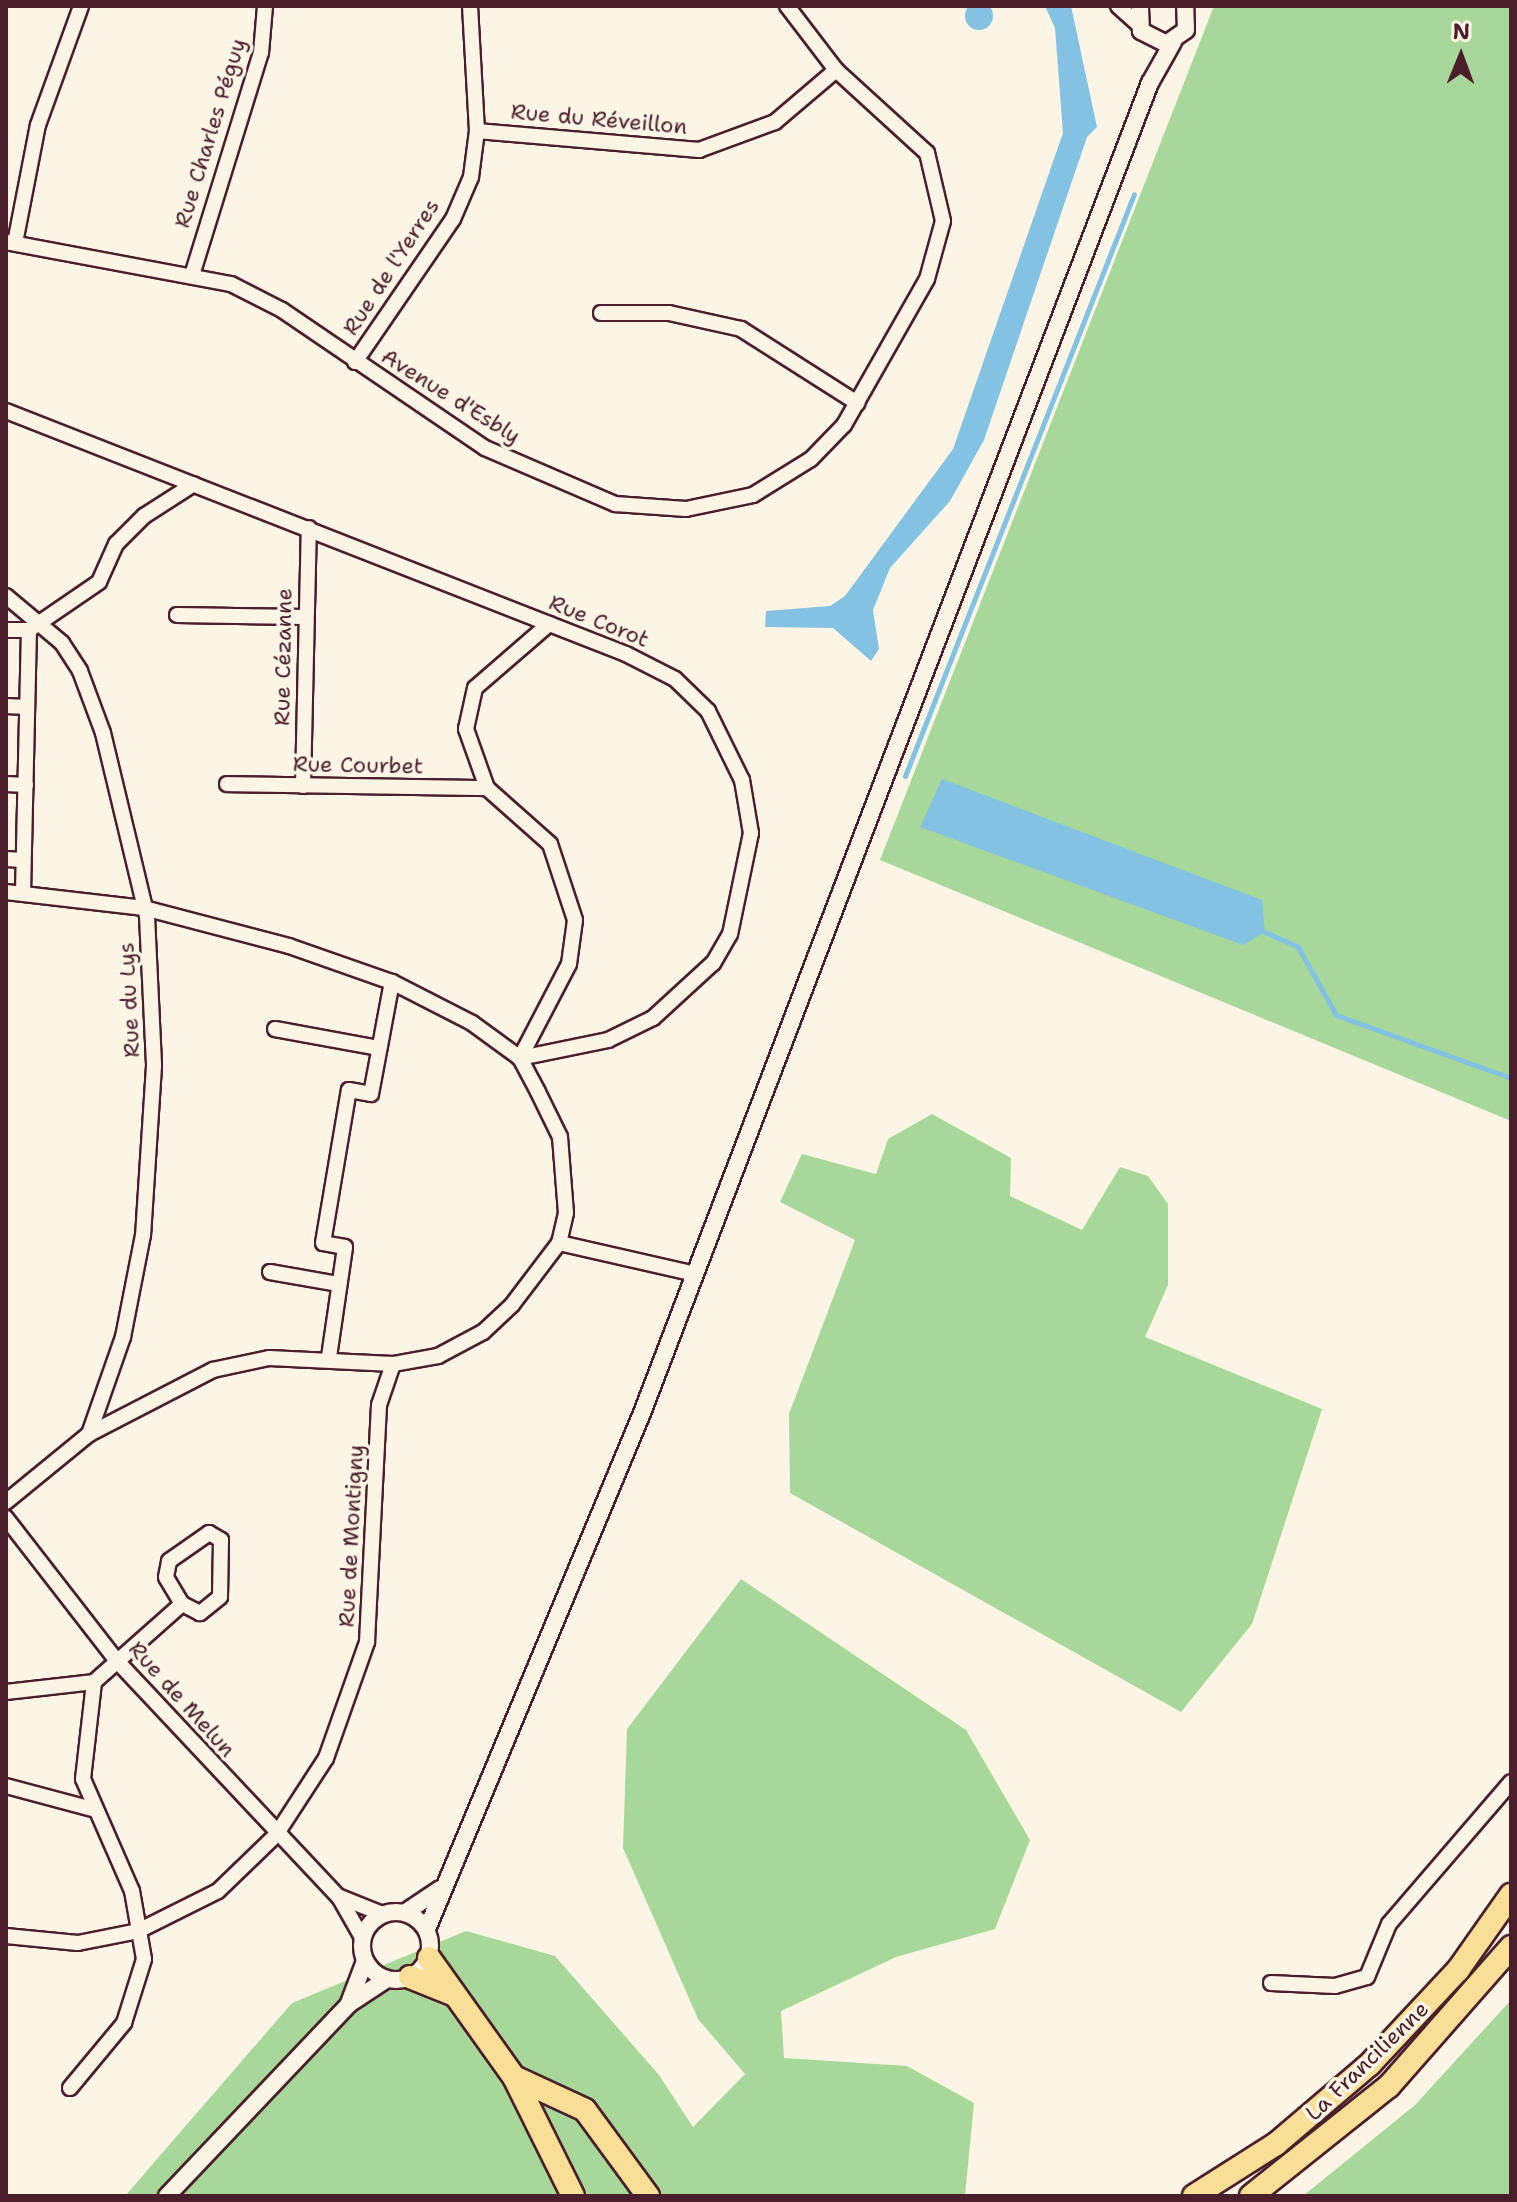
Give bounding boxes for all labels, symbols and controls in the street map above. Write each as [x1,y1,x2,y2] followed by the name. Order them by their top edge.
[1421,16,1501,96] north arrow
[1452,17,1470,46] text: N
[169,35,251,231] street label: Rue Charles Péguy
[510,98,688,140] street label: Rue du Réveillon
[337,194,445,340] street label: Rue de l'Yerres
[377,343,525,449] street label: Avenue d'Esbly
[269,588,297,726] street label: Rue Cézanne
[545,589,653,653] street label: Rue Corot
[293,751,423,779] street label: Rue Courbet
[113,942,145,1058] street label: Rue du Lys
[333,1444,369,1628] street label: Rue de Montigny
[123,1636,241,1762] street label: Rue de Melun
[1300,1996,1434,2126] street label: La Francilienne

